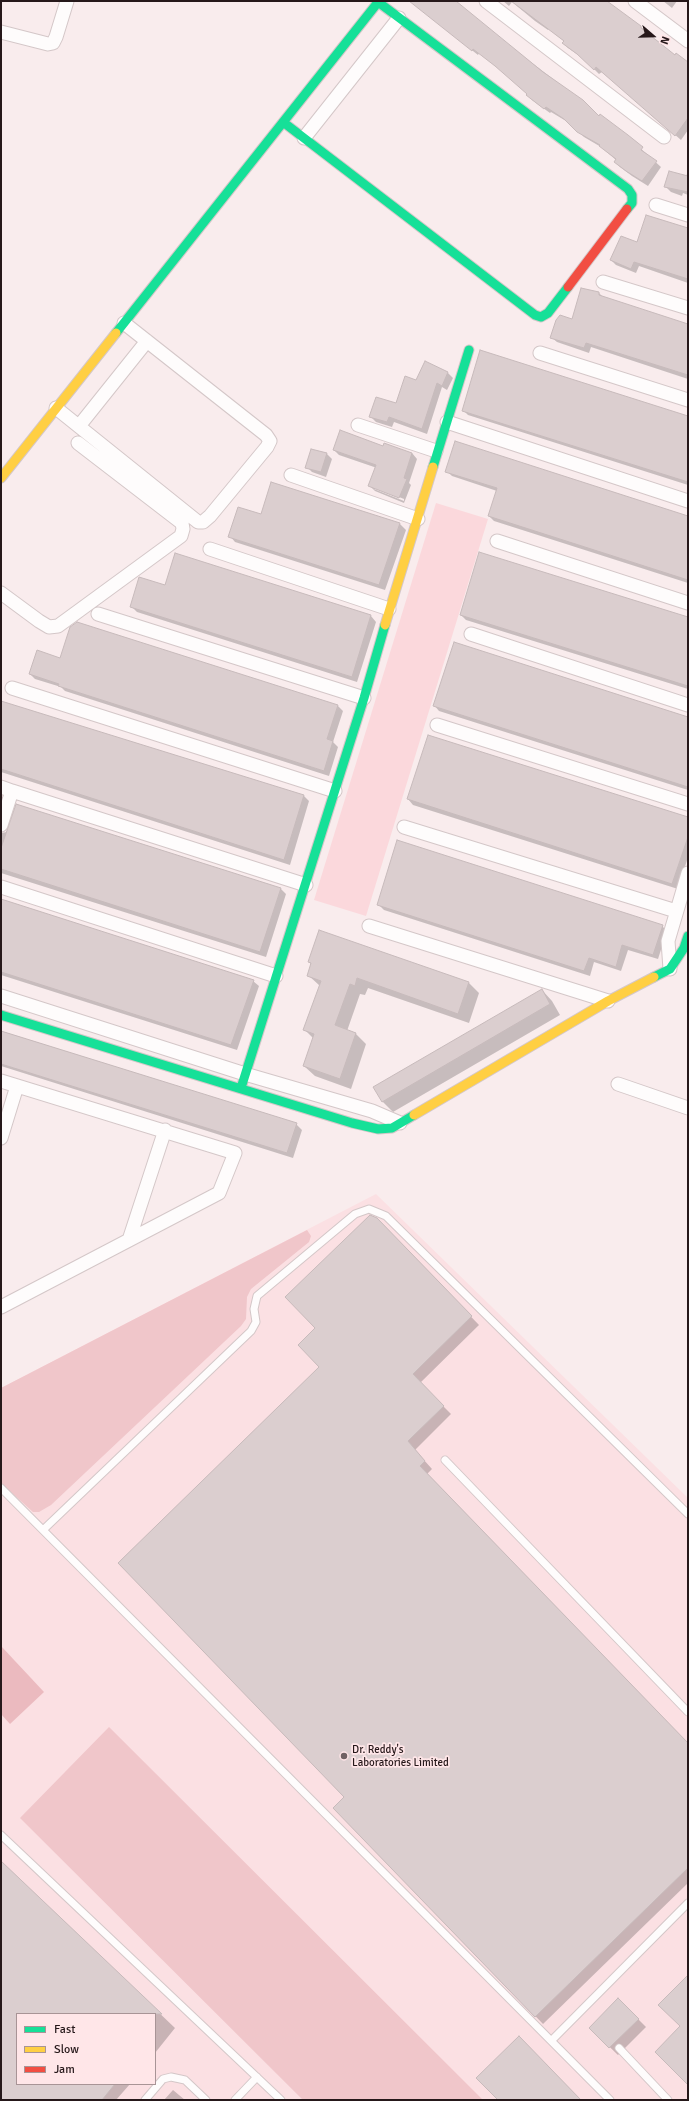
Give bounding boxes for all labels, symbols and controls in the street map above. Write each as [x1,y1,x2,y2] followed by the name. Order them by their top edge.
[633,16,673,56] north arrow
[657,34,672,46] text: N
[352,1743,449,1769] place label: Dr. Reddy's Laboratories Limited
[339,1751,349,1761] marker: Dr. Reddy's Laboratories Limited
[16,2013,156,2085] legend
[54,2022,75,2037] text: Fast
[54,2042,79,2057] text: Slow
[54,2062,75,2077] text: Jam

